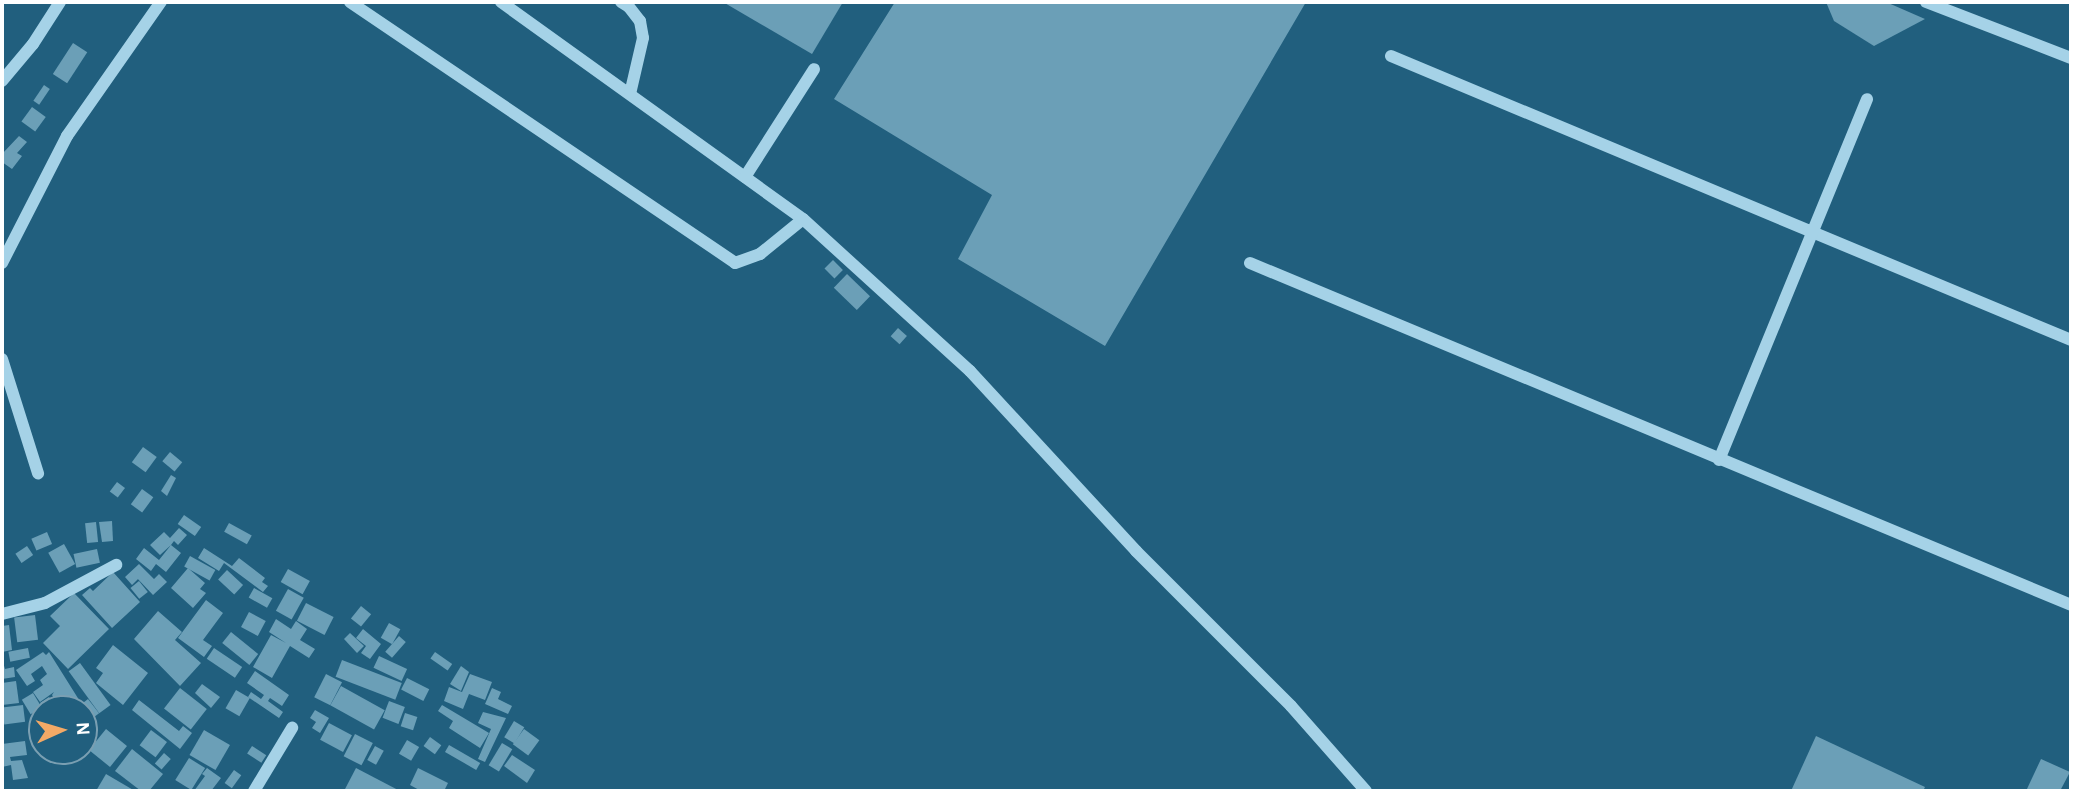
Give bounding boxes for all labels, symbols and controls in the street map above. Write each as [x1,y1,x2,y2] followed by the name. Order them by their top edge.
[28,695,98,765] north arrow
[73,721,92,736] text: N

